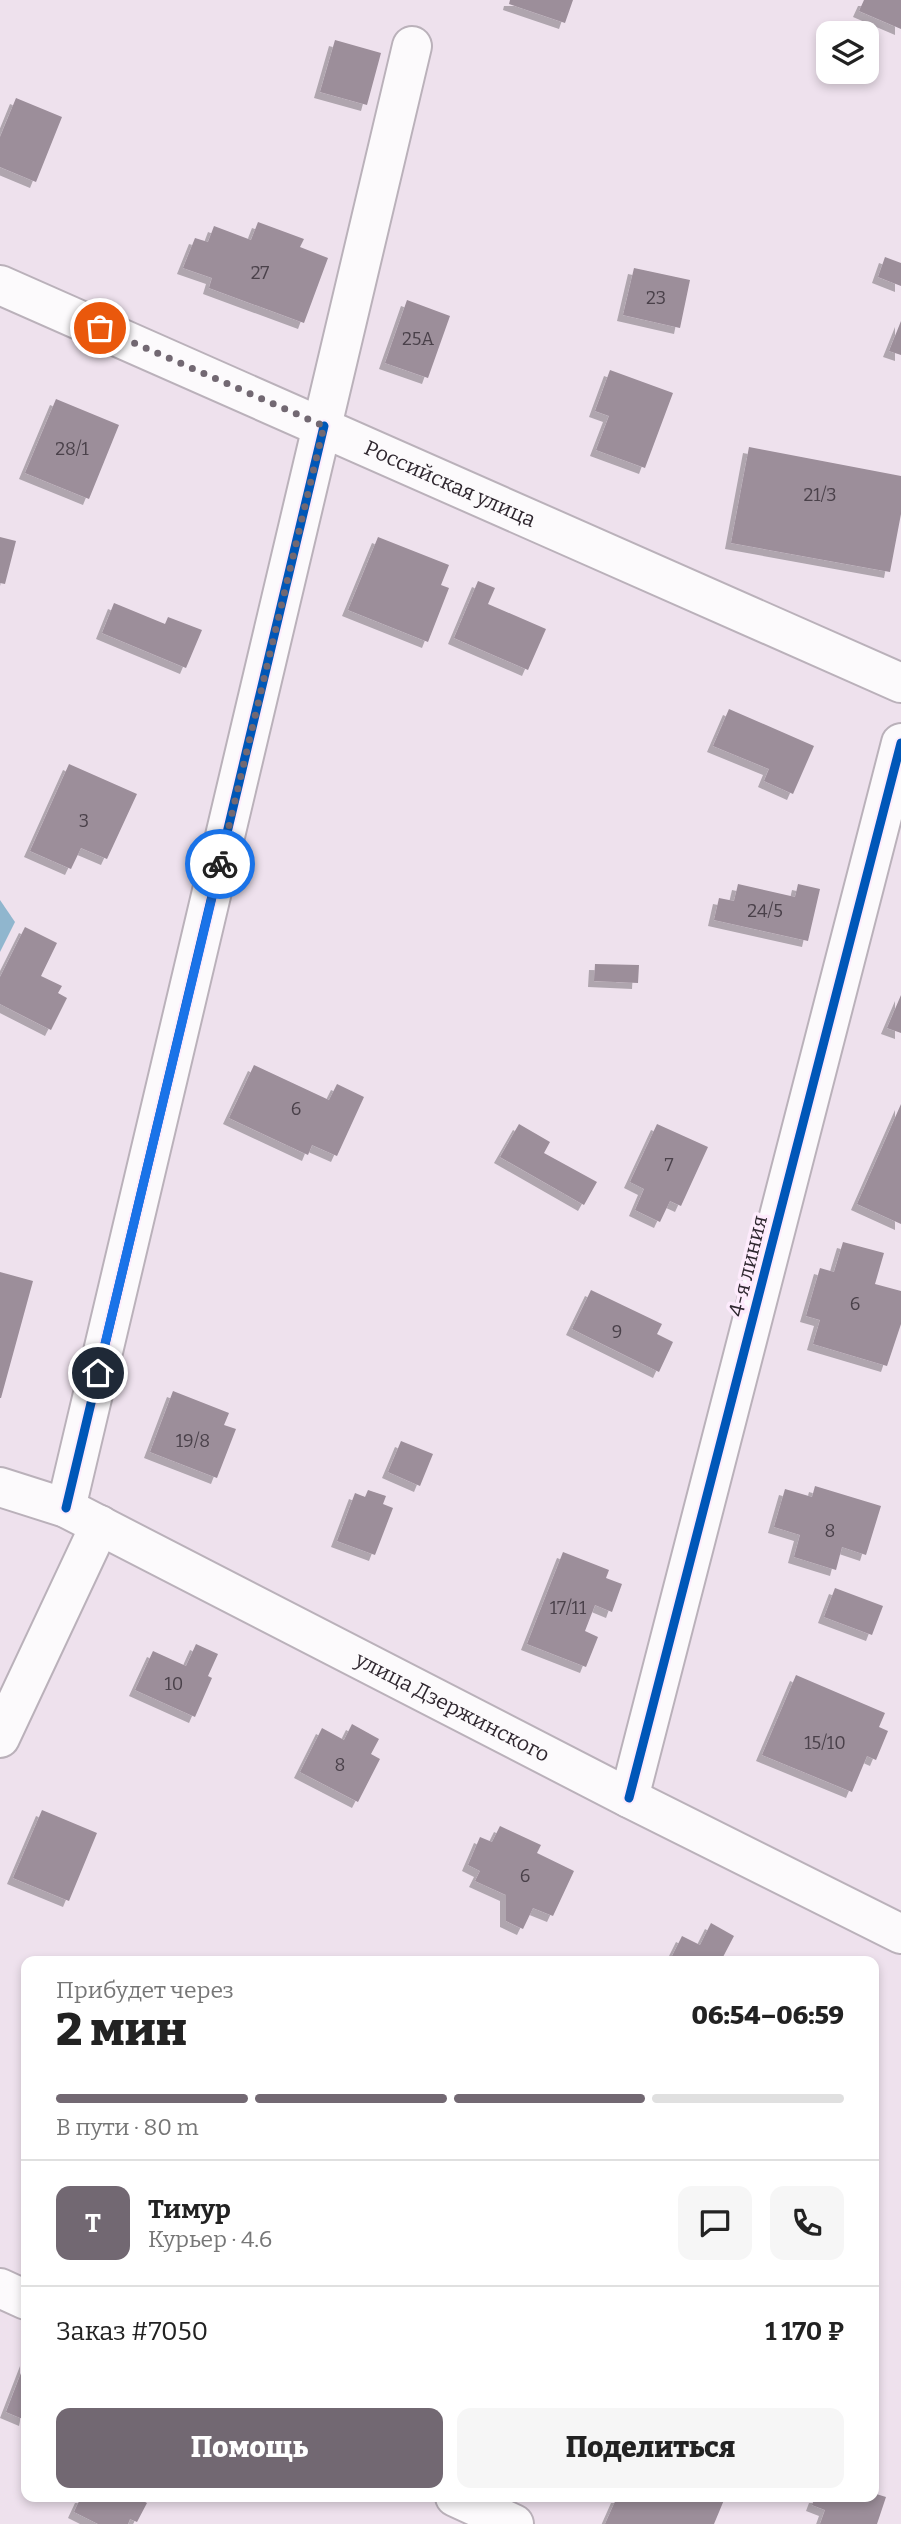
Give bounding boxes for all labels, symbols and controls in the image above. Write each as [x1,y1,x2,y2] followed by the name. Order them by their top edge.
[816,21,879,84] map controls
[816,21,879,84] button: layers
[251,262,269,284] house number: 27
[646,287,666,309] house number: 23
[70,298,130,358] pin
[81,309,119,347] icon: bag
[402,328,434,350] house number: 25А
[360,435,540,533] street label: Российская улица
[55,438,89,460] house number: 28/1
[803,484,837,506] house number: 21/3
[79,810,89,832] house number: 3
[185,829,255,899] courier
[201,845,239,883] icon: bike
[747,900,783,922] house number: 24/5
[291,1098,301,1120] house number: 6
[664,1154,674,1176] house number: 7
[723,1213,773,1319] street label: 4-я линия
[850,1293,860,1315] house number: 6
[612,1321,622,1343] house number: 9
[68,1343,128,1403] pin
[79,1354,117,1392] icon: home
[176,1430,210,1452] house number: 19/8
[825,1520,835,1542] house number: 8
[550,1597,587,1619] house number: 17/11
[350,1646,554,1768] street label: улица Дзержинского
[165,1673,183,1695] house number: 10
[804,1732,846,1754] house number: 15/10
[335,1754,345,1776] house number: 8
[520,1865,530,1887] house number: 6
[56,1976,234,2004] text: Прибудет через
[692,2000,844,2031] text: 06:54–06:59
[56,2002,187,2057] text: 2 мин
[56,2113,199,2141] text: В пути · 80 m
[678,2186,752,2260] button: chat
[770,2186,844,2260] button: phone
[148,2194,231,2225] text: Тимур
[85,2208,101,2239] text: Т
[148,2225,272,2253] text: Курьер · 4.6
[56,2316,208,2347] text: Заказ #7050
[765,2316,844,2347] text: 1 170 ₽
[56,2408,443,2488] button: Помощь
[457,2408,844,2488] button: Поделиться

